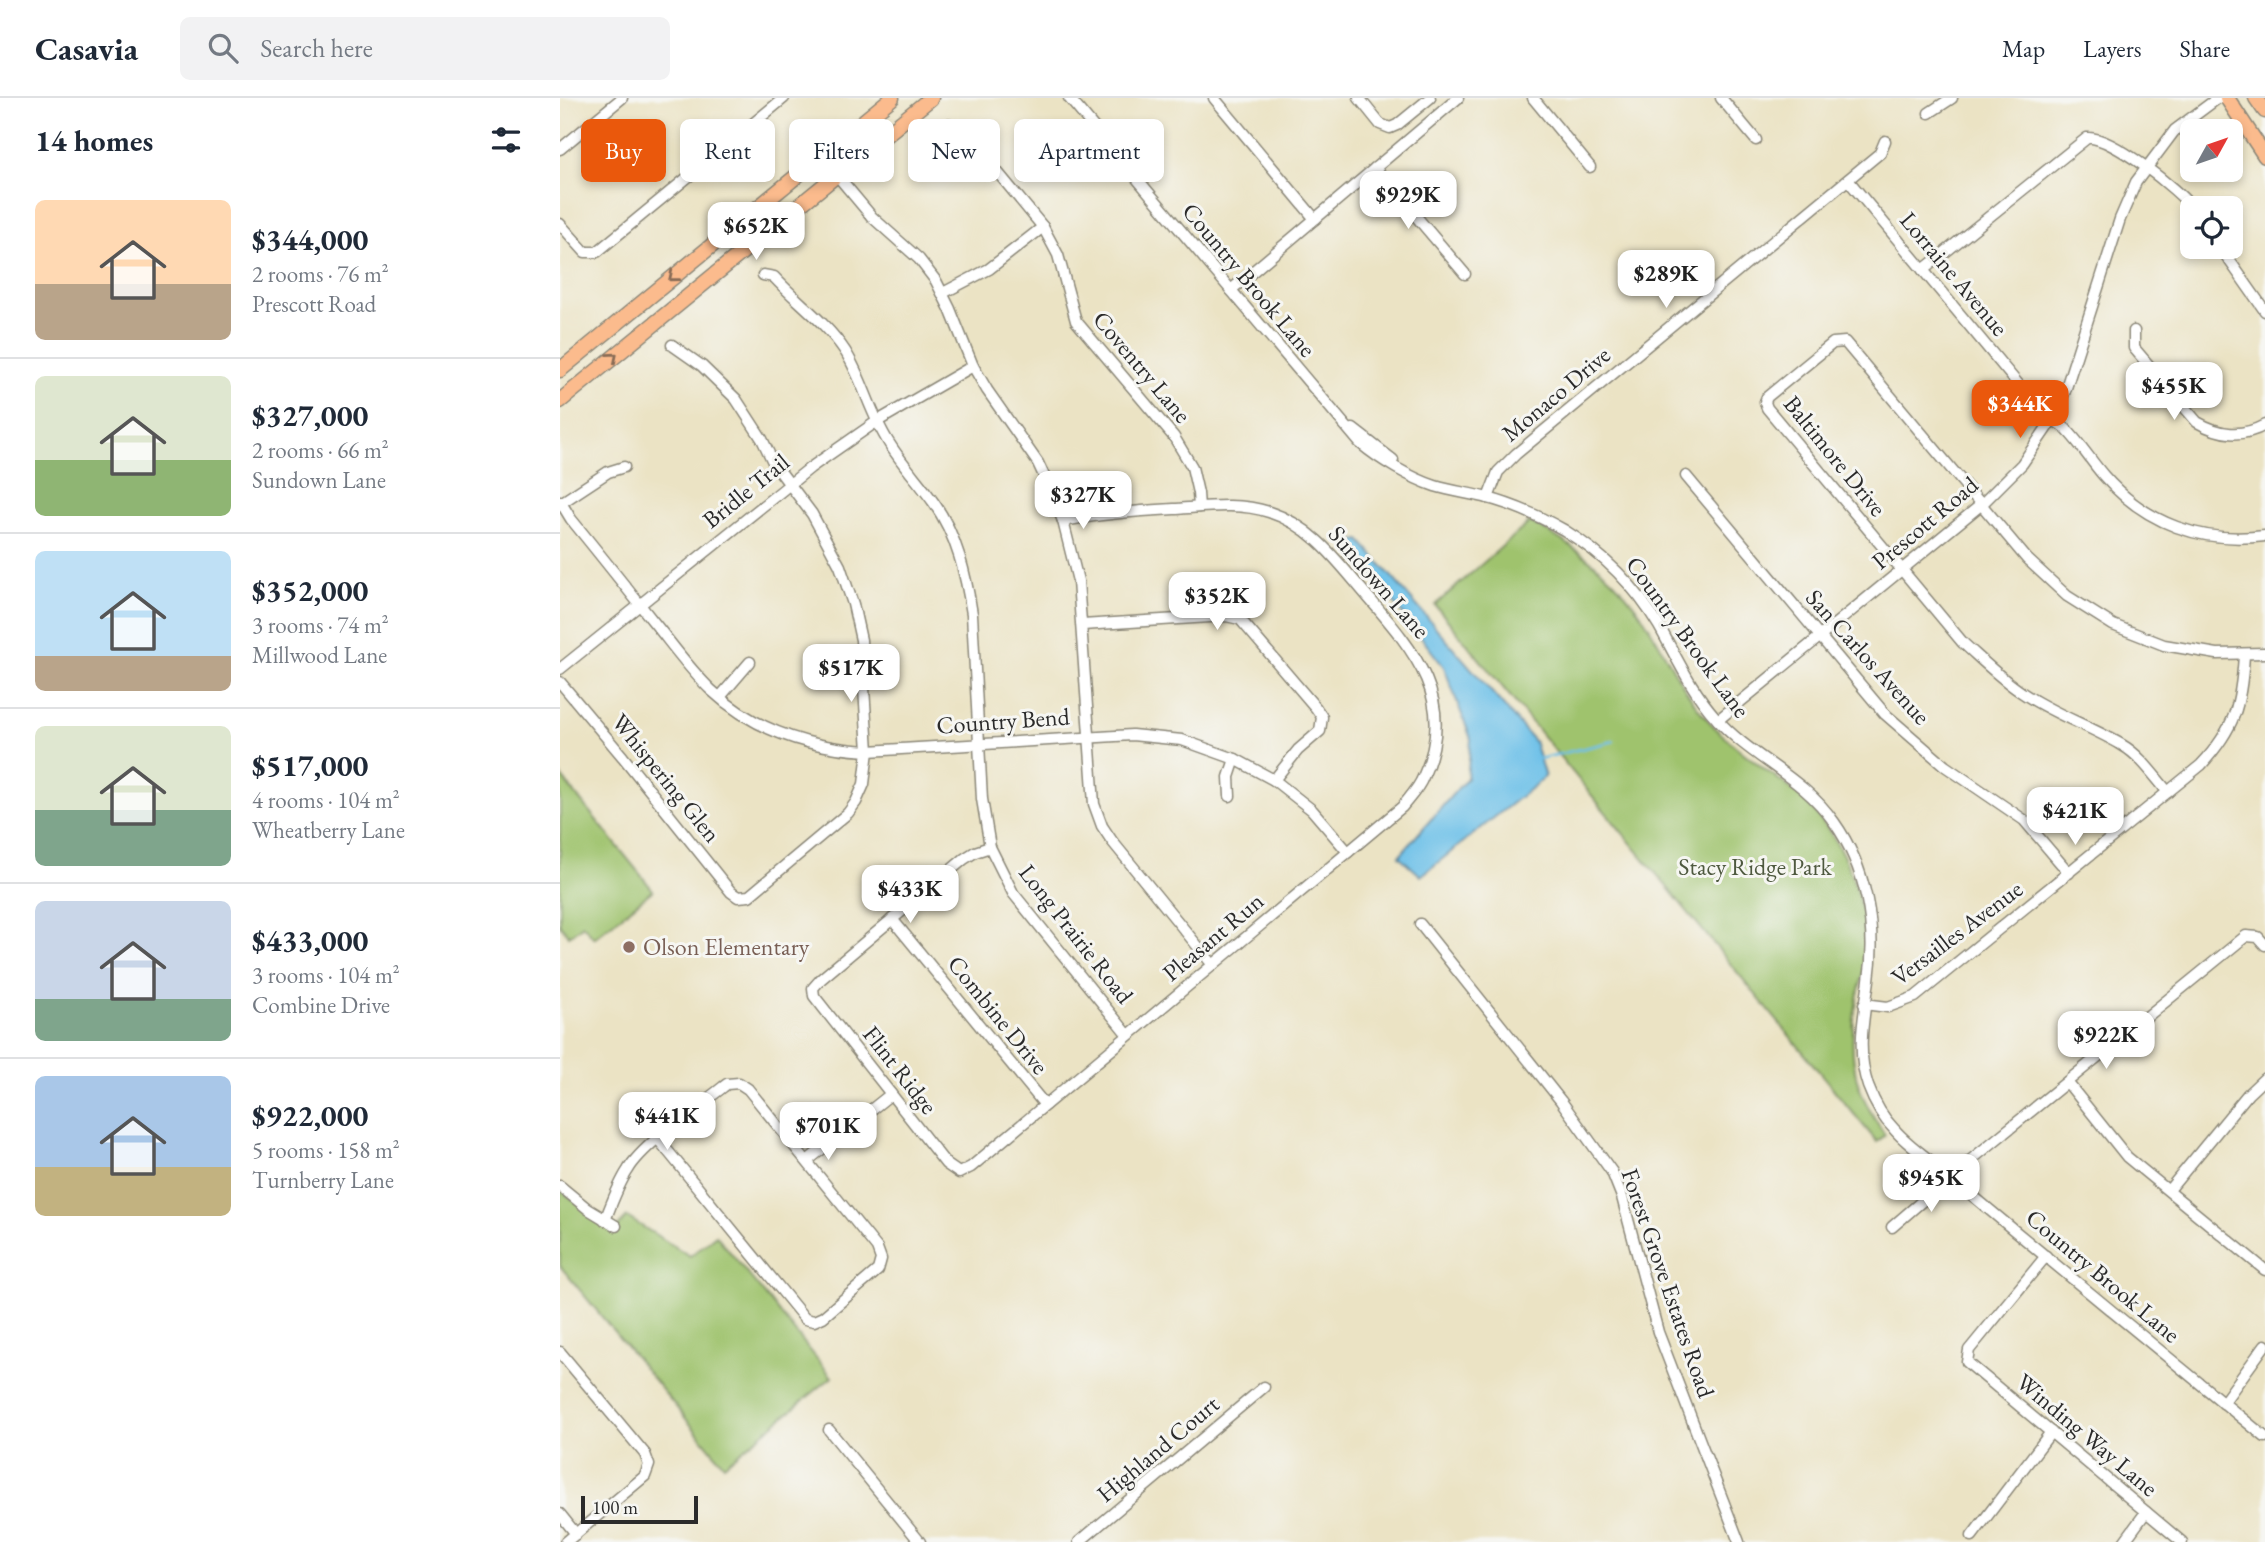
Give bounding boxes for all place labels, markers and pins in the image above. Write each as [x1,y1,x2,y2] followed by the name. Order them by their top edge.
[1359,172,1457,231] pin: $929K
[707,202,805,262] pin: $652K
[1617,250,1715,310] pin: $289K
[2125,362,2223,422] pin: $455K
[1971,380,2069,440] pin: $344K
[1034,472,1132,531] pin: $327K
[1168,573,1266,632] pin: $352K
[802,644,900,704] pin: $517K
[2026,788,2124,847] pin: $421K
[861,866,959,925] pin: $433K
[643,931,810,962] place label: Olson Elementary
[621,939,637,955] marker: Olson Elementary
[2057,1012,2155,1071] pin: $922K
[618,1093,716,1152] pin: $441K
[779,1102,877,1162] pin: $701K
[1882,1154,1980,1214] pin: $945K

